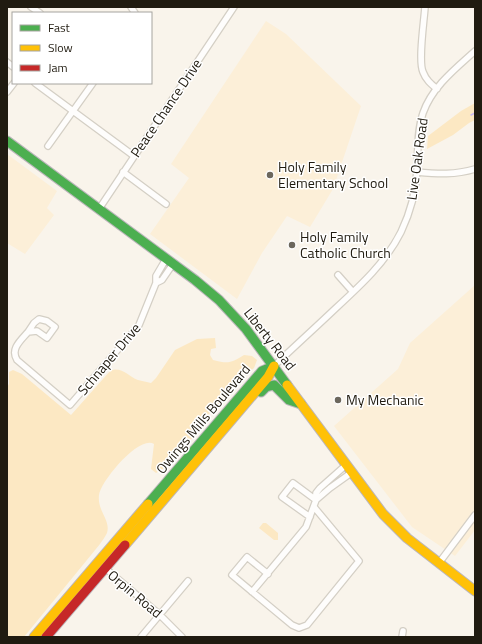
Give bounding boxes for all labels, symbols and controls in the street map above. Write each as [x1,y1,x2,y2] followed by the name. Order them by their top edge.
[12,12,152,84] legend
[48,18,71,37] text: Fast
[48,38,73,57] text: Slow
[125,54,206,161] street label: Peace Chance Drive
[48,58,68,77] text: Jam
[400,116,433,201] street label: Live Oak Road
[278,156,388,193] place label: Holy Family Elementary School
[265,170,275,180] marker: Holy Family Elementary School
[300,226,391,263] place label: Holy Family Catholic Church
[287,240,297,250] marker: Holy Family Catholic Church
[239,303,301,374] street label: Liberty Road
[72,318,145,399] street label: Schnaper Drive
[150,359,255,478] street label: Owings Mills Boulevard
[346,389,424,410] place label: My Mechanic
[333,395,343,405] marker: My Mechanic
[104,565,167,623] street label: Orpin Road

